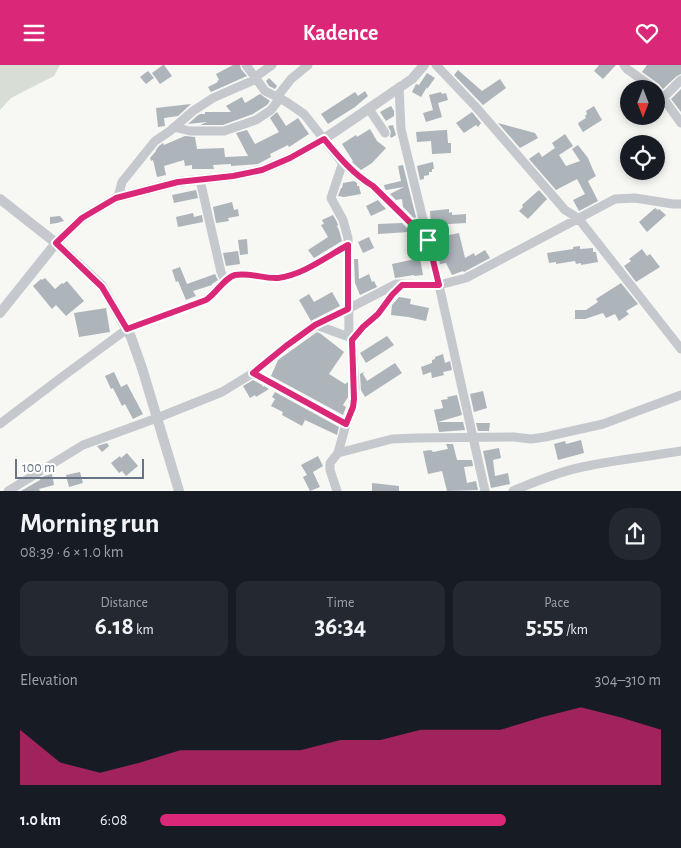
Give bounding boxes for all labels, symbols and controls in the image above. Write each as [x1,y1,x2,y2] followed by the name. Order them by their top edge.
[20,19,48,47] icon: menu
[633,19,661,47] icon: heart
[303,22,378,44] text: Kadence
[620,80,665,125] north arrow
[620,80,665,180] map controls
[620,135,665,180] button: locate
[407,219,449,261] pin
[414,226,442,254] icon: arrive
[15,455,144,479] scale bar
[22,461,55,475] text: 100 m
[609,508,661,560] button: share
[20,510,160,538] text: Morning run
[20,544,124,560] text: 08:39 · 6 × 1.0 km
[100,596,148,610] text: Distance
[327,596,354,610] text: Time
[544,596,569,610] text: Pace
[95,614,134,639] text: 6.18
[315,614,366,639] text: 36:34
[526,614,564,639] text: 5:55
[134,623,154,637] text: km
[564,623,588,637] text: /km
[20,672,78,688] text: Elevation
[595,672,661,688] text: 304–310 m
[20,812,61,828] text: 1.0 km
[100,812,127,828] text: 6:08

